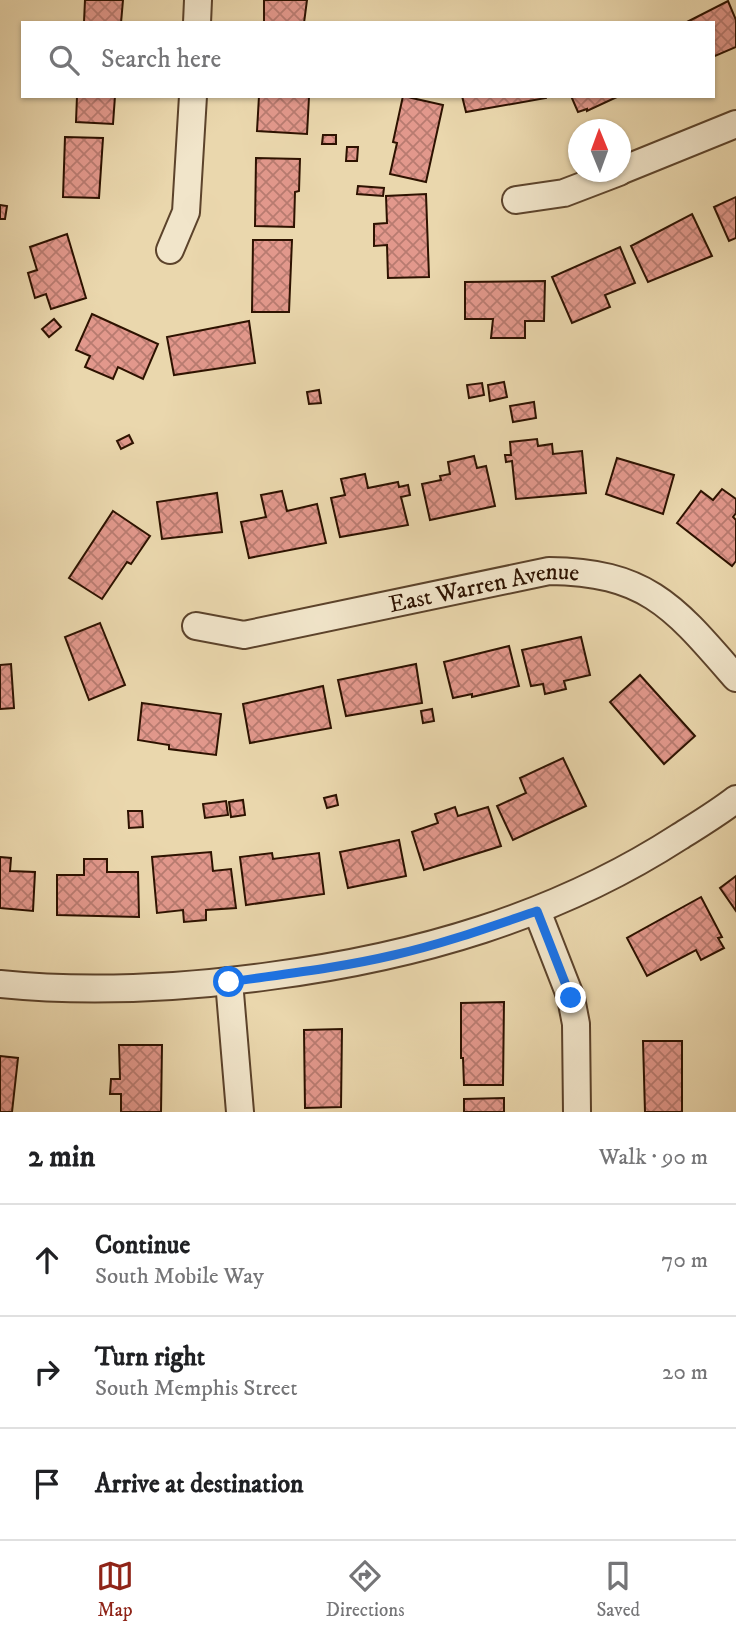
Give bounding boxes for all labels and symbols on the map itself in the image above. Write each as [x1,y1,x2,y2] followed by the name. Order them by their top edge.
[568,119,631,182] north arrow
[386,557,581,620] street label: East Warren Avenue
[213,966,244,997] route start
[555,982,586,1013] route end

